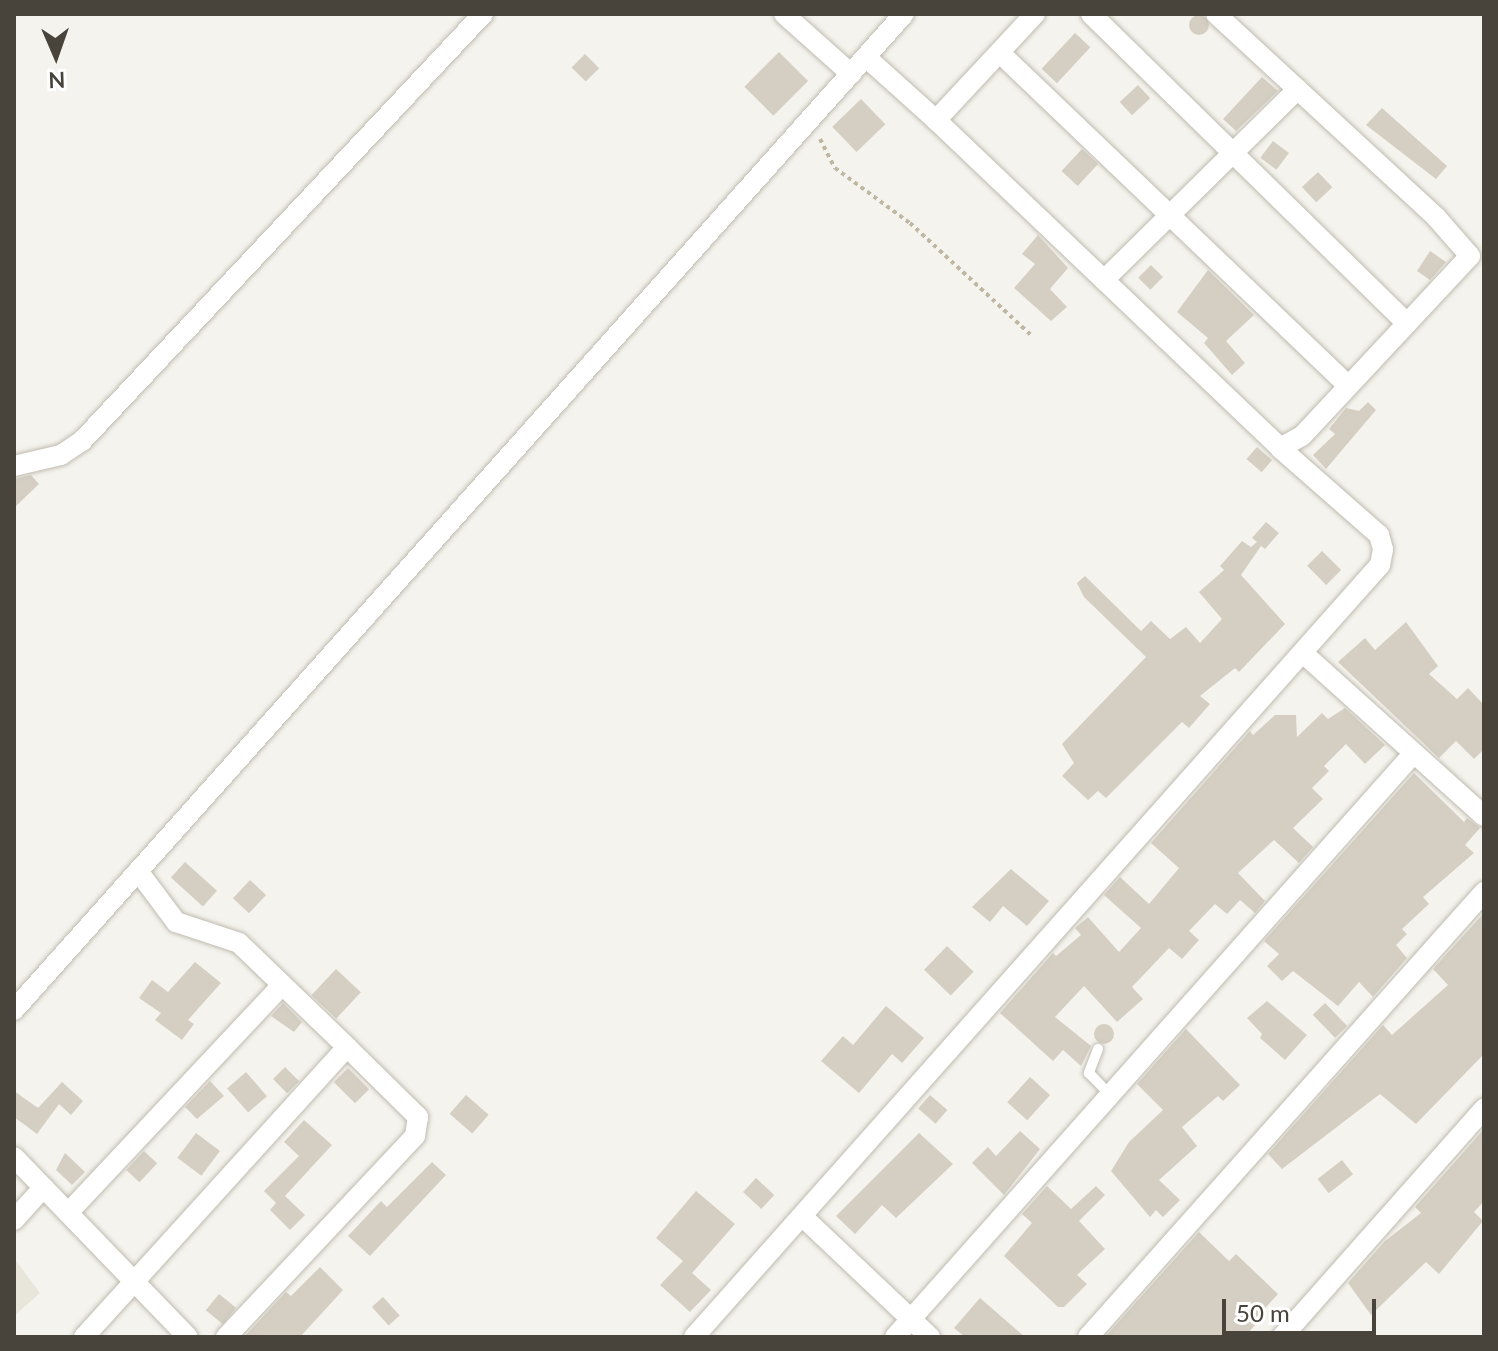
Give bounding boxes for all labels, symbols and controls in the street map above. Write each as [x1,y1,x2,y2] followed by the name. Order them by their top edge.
[16,16,96,96] north arrow
[48,67,66,94] text: N
[1226,1283,1380,1333] scale bar
[1236,1298,1290,1327] text: 50 m

